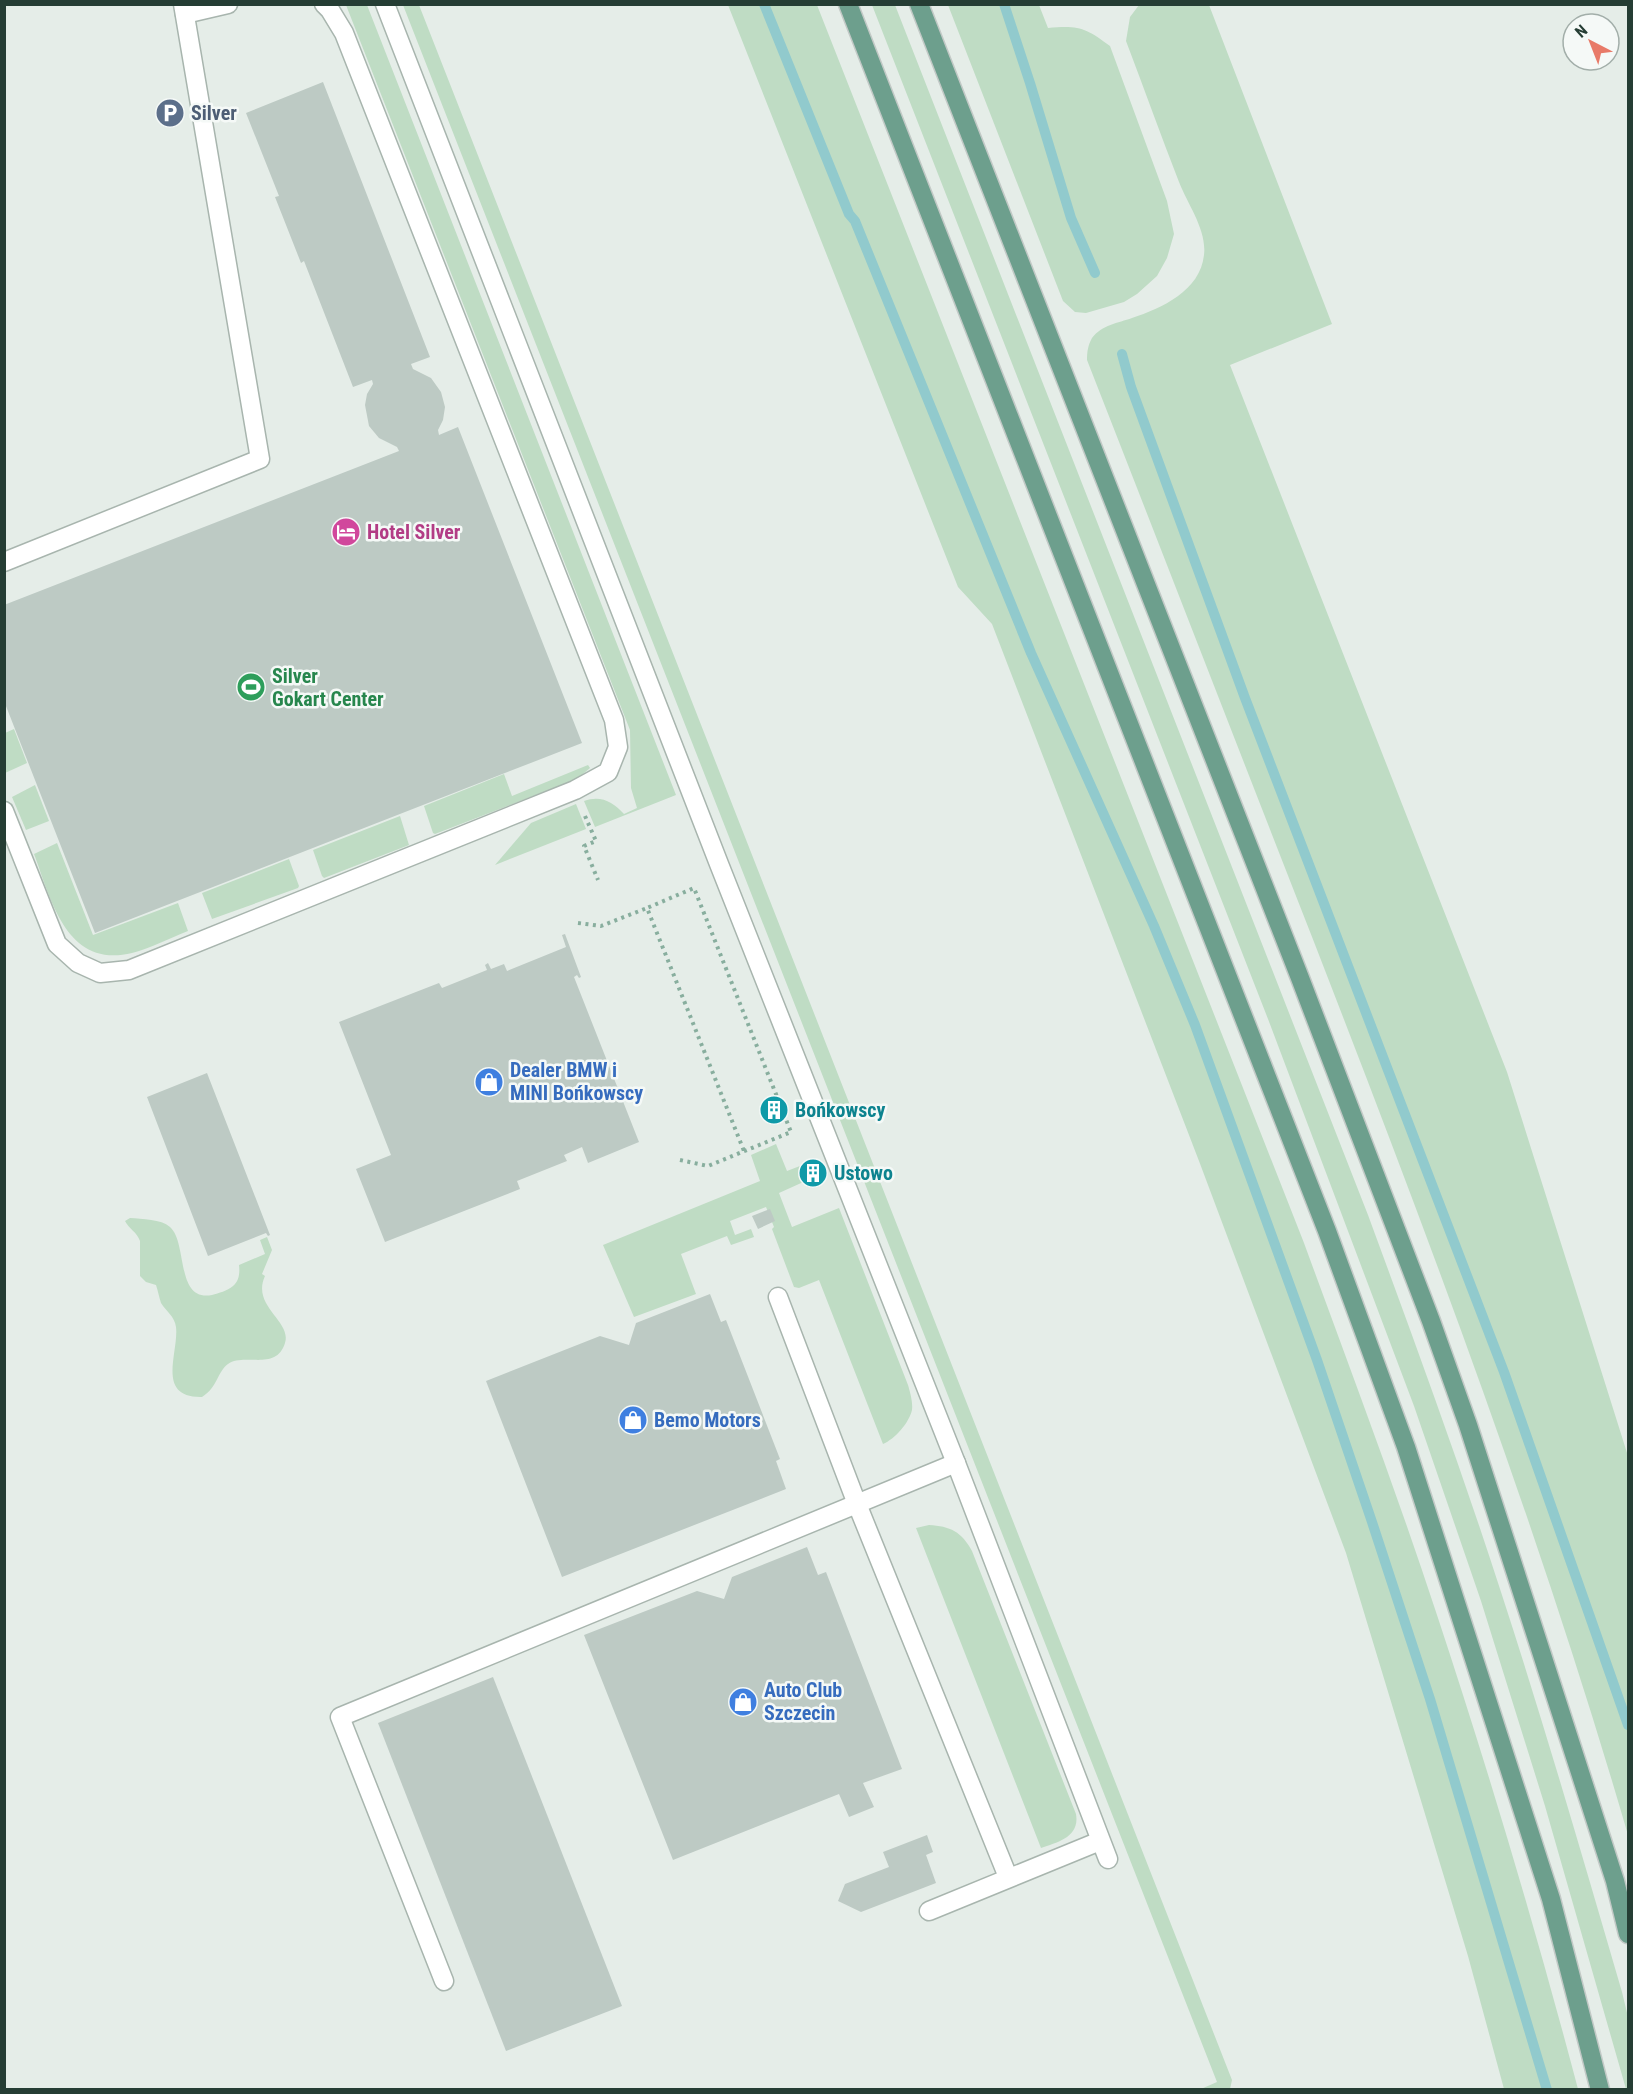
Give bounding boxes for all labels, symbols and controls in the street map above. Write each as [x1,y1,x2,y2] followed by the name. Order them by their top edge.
[1561,12,1621,72] north arrow
[1571,21,1591,42] text: N
[154,97,186,129] parking icon: Silver
[191,101,237,125] place label: Silver
[330,516,362,548] hotel icon: Hotel Silver
[367,520,461,544] place label: Hotel Silver
[272,664,384,711] place label: Silver Gokart Center
[235,671,267,703] sports icon: Silver Gokart Center
[510,1058,643,1105] place label: Dealer BMW i MINI Bońkowscy
[473,1066,505,1098] shop icon: Dealer BMW i MINI Bońkowscy
[758,1094,790,1126] building icon: Bońkowscy
[795,1098,885,1122] place label: Bońkowscy
[797,1157,829,1189] building icon: Ustowo
[834,1161,893,1185] place label: Ustowo
[617,1404,649,1436] shop icon: Bemo Motors
[654,1408,761,1432] place label: Bemo Motors
[764,1678,842,1725] place label: Auto Club Szczecin
[727,1686,759,1718] shop icon: Auto Club Szczecin

